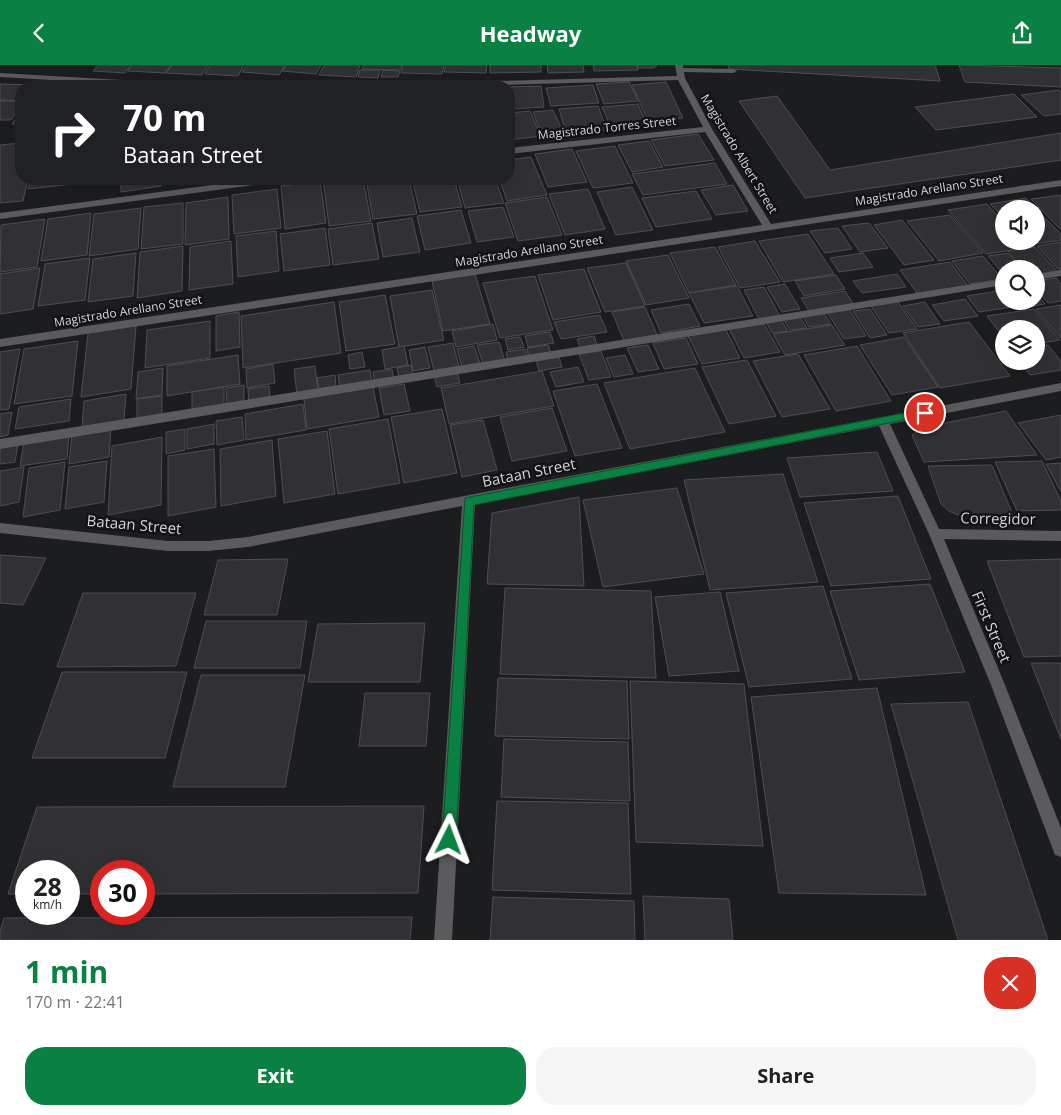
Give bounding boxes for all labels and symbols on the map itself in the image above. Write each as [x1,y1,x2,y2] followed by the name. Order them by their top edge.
[697,91,782,217] street label: Magistrado Albert Street
[537,112,677,143] street label: Magistrado Torres Street
[854,169,1004,210] street label: Magistrado Arellano Street
[454,230,604,271] street label: Magistrado Arellano Street
[53,290,203,331] street label: Magistrado Arellano Street
[904,392,946,434] pin
[480,453,577,491] street label: Bataan Street
[960,507,1036,529] street label: Corregidor
[86,510,182,538] street label: Bataan Street
[968,588,1016,665] street label: First Street
[422,813,474,865] position arrow
[90,860,155,925] speed limit sign: 30

